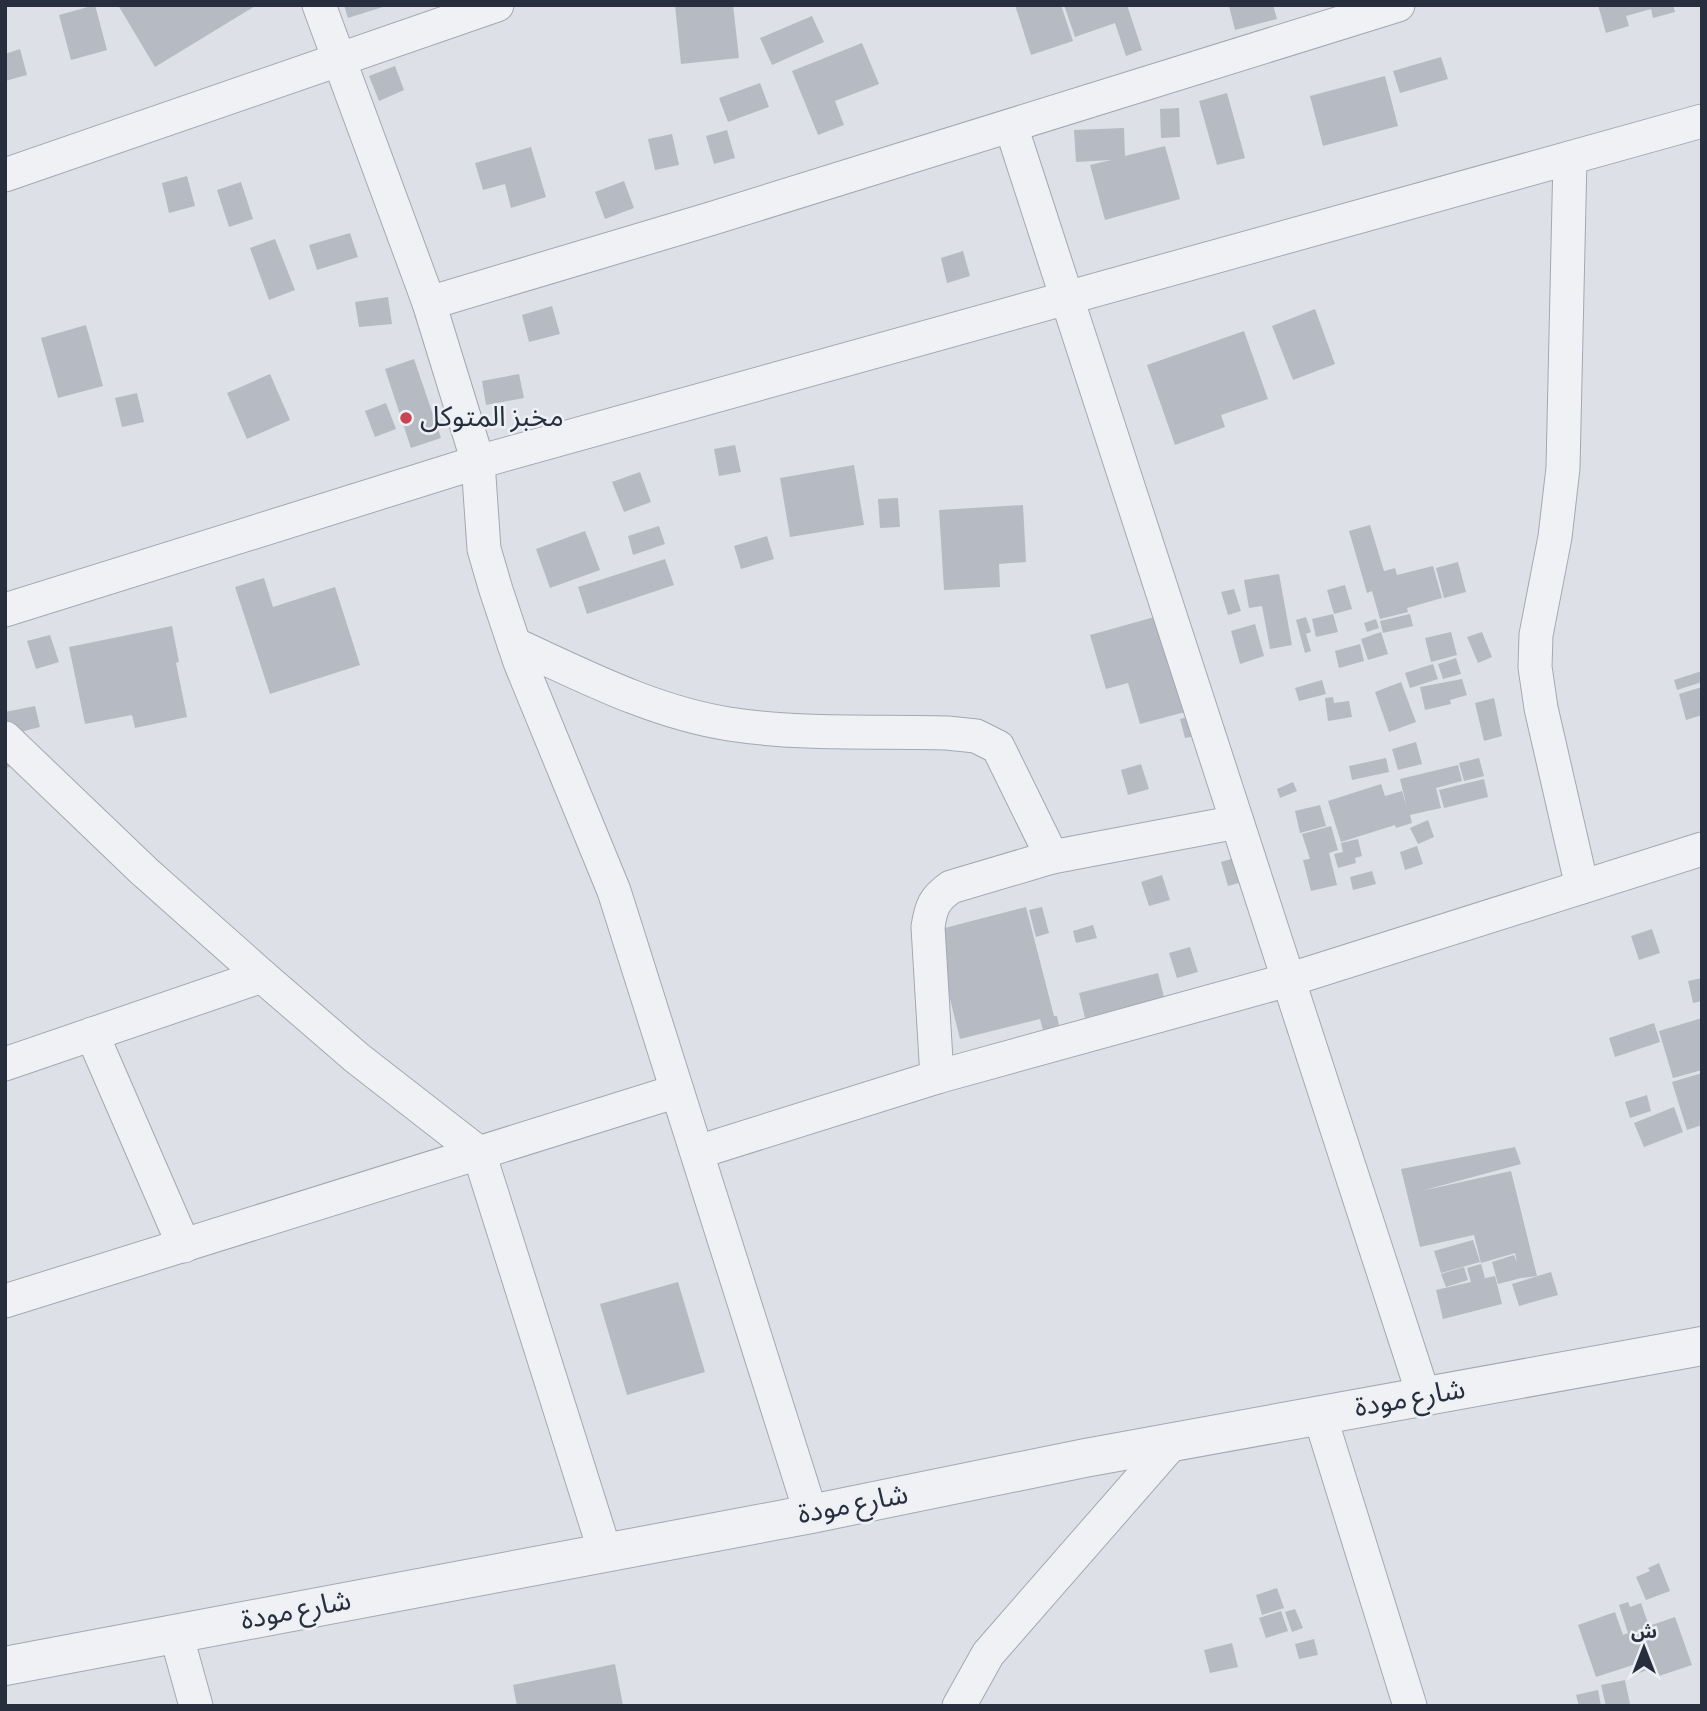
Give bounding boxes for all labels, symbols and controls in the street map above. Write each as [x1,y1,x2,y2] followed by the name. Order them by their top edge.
[420,404,564,433] place label: مخبز المتوكل
[398,410,414,426] marker: مخبز المتوكل
[1353,1376,1468,1427] street label: شارع مودة
[795,1481,912,1534] street label: شارع مودة
[238,1587,355,1640] street label: شارع مودة
[1609,1613,1679,1683] north arrow
[1631,1623,1657,1642] text: ش

